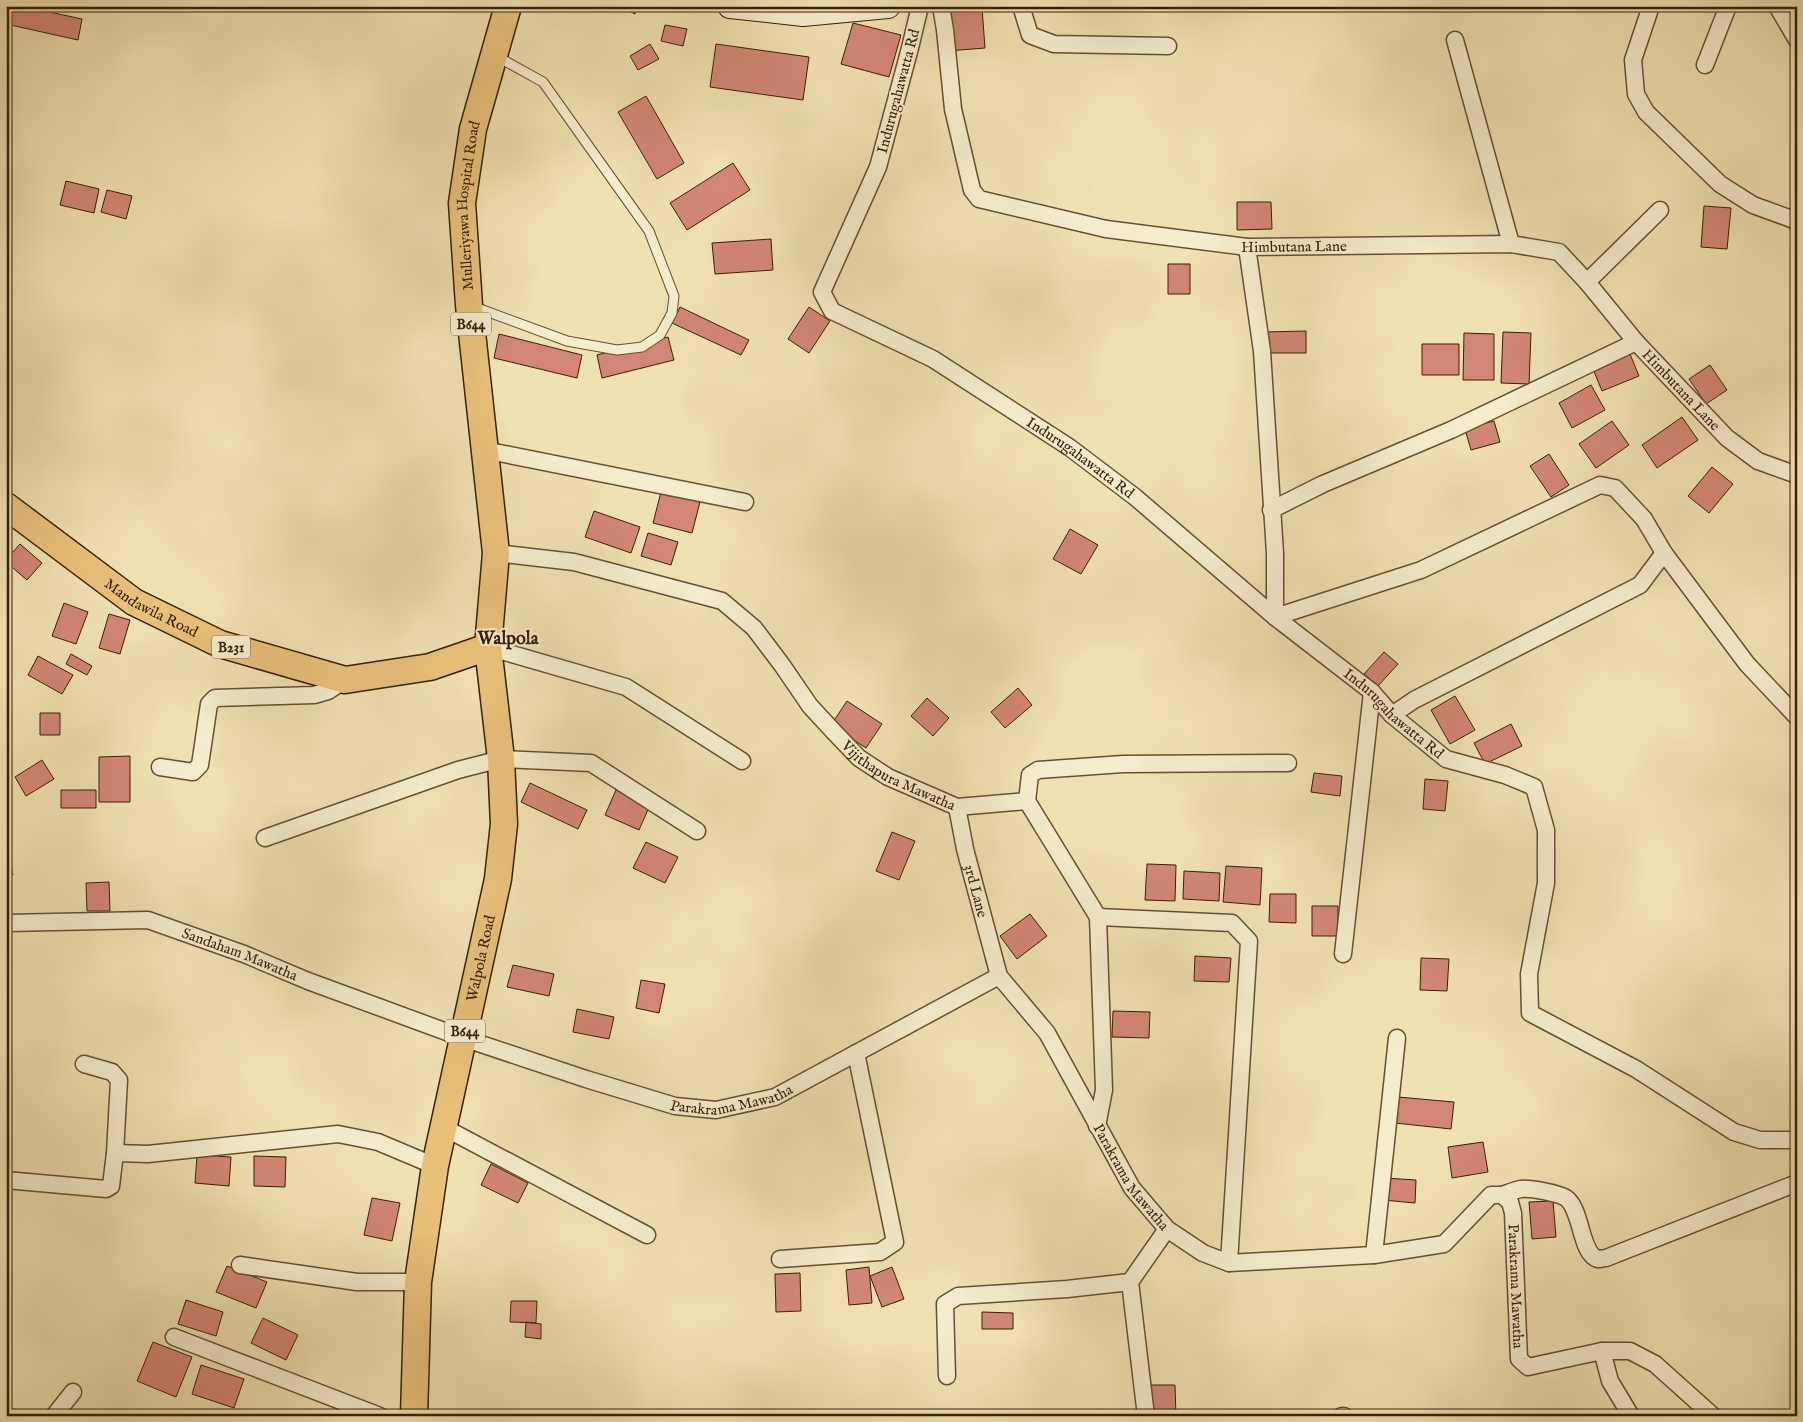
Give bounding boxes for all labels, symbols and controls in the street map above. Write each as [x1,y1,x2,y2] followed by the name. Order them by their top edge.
[873,26,924,155] street label: Indurugahawatta Rd
[453,118,485,291] street label: Mulleriyawa Hospital Road
[1241,237,1347,257] street label: Himbutana Lane
[451,312,491,336] road number: B644
[1638,345,1724,435] street label: Himbutana Lane
[1023,413,1139,504] street label: Indurugahawatta Rd
[101,574,202,642] street label: Mandawila Road
[477,628,540,651] district label: Walpola
[212,636,250,659] road number: B231
[1339,664,1448,764] street label: Indurugahawatta Rd
[836,736,959,815] street label: Vijithapura Mawatha
[959,862,992,920] street label: 3rd Lane
[462,912,500,1003] street label: Walpola Road
[179,924,301,986] street label: Sandaham Mawatha
[445,1019,485,1042] road number: B644
[668,1080,797,1120] street label: Parakrama Mawatha
[1089,1121,1173,1235] street label: Parakrama Mawatha
[1503,1224,1528,1350] street label: Parakrama Mawatha

